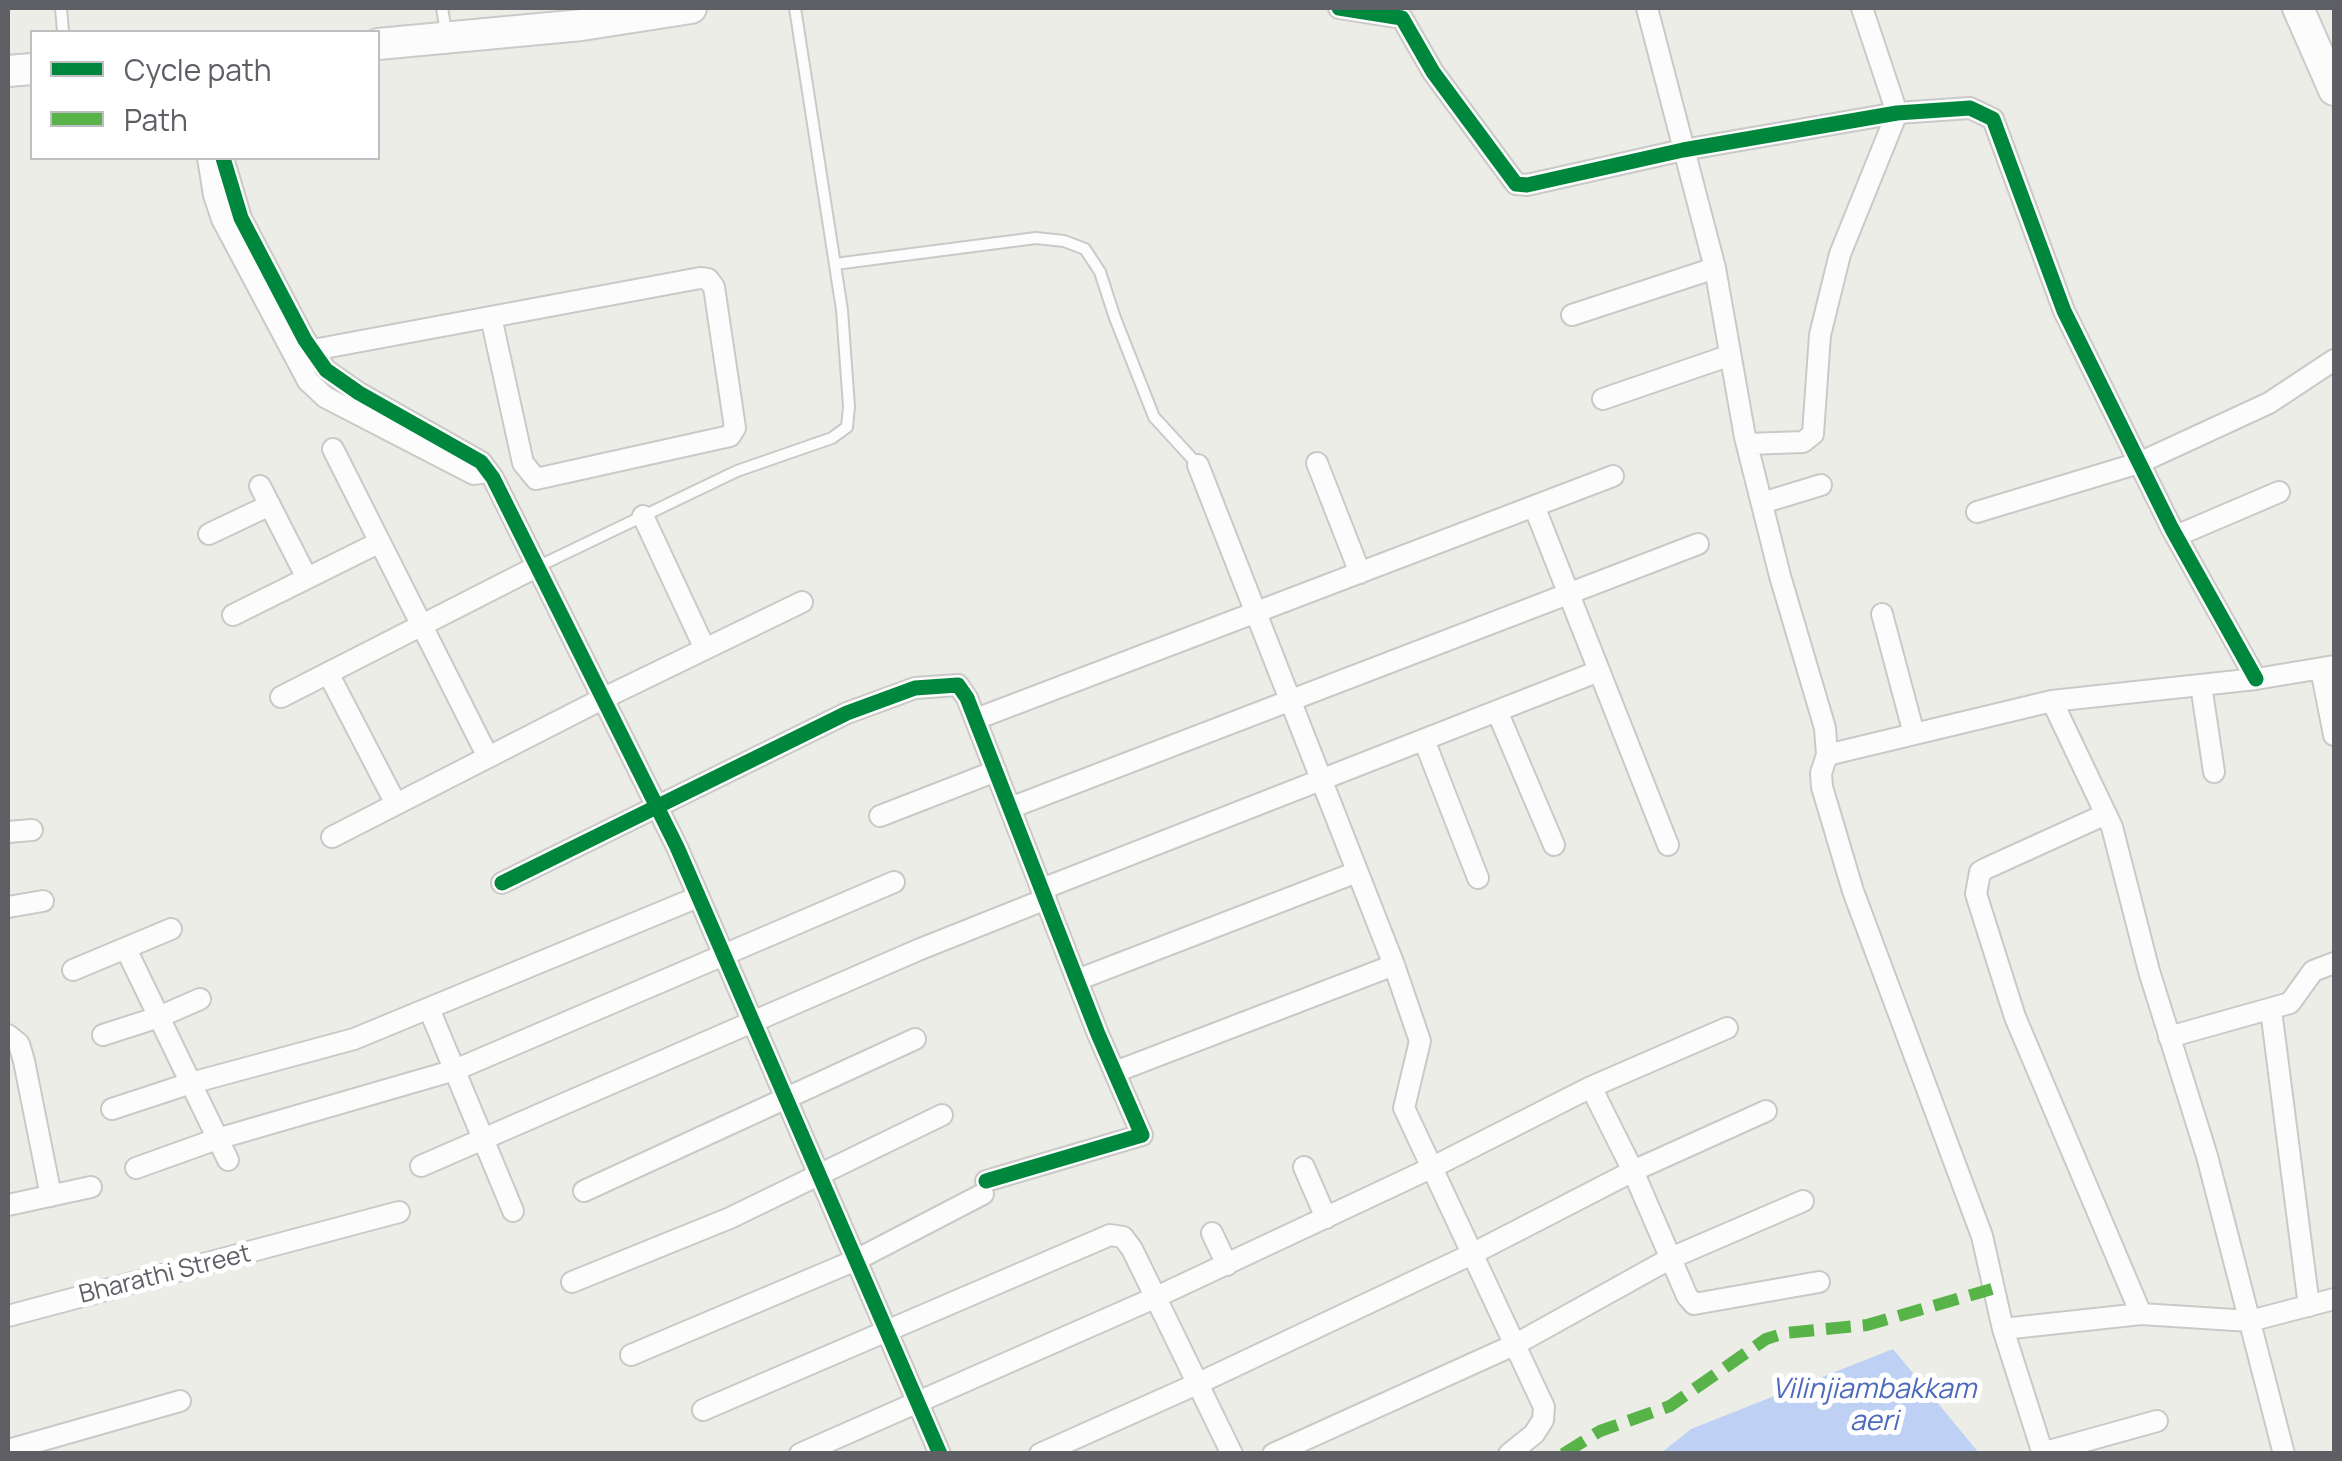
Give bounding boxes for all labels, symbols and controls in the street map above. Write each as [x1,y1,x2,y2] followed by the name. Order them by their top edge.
[30,30,380,160] legend
[124,49,272,90] text: Cycle path
[124,99,188,140] text: Path
[76,1239,254,1311] street label: Bharathi Street
[1772,1373,1976,1439] water label: Vilinjiambakkam aeri

